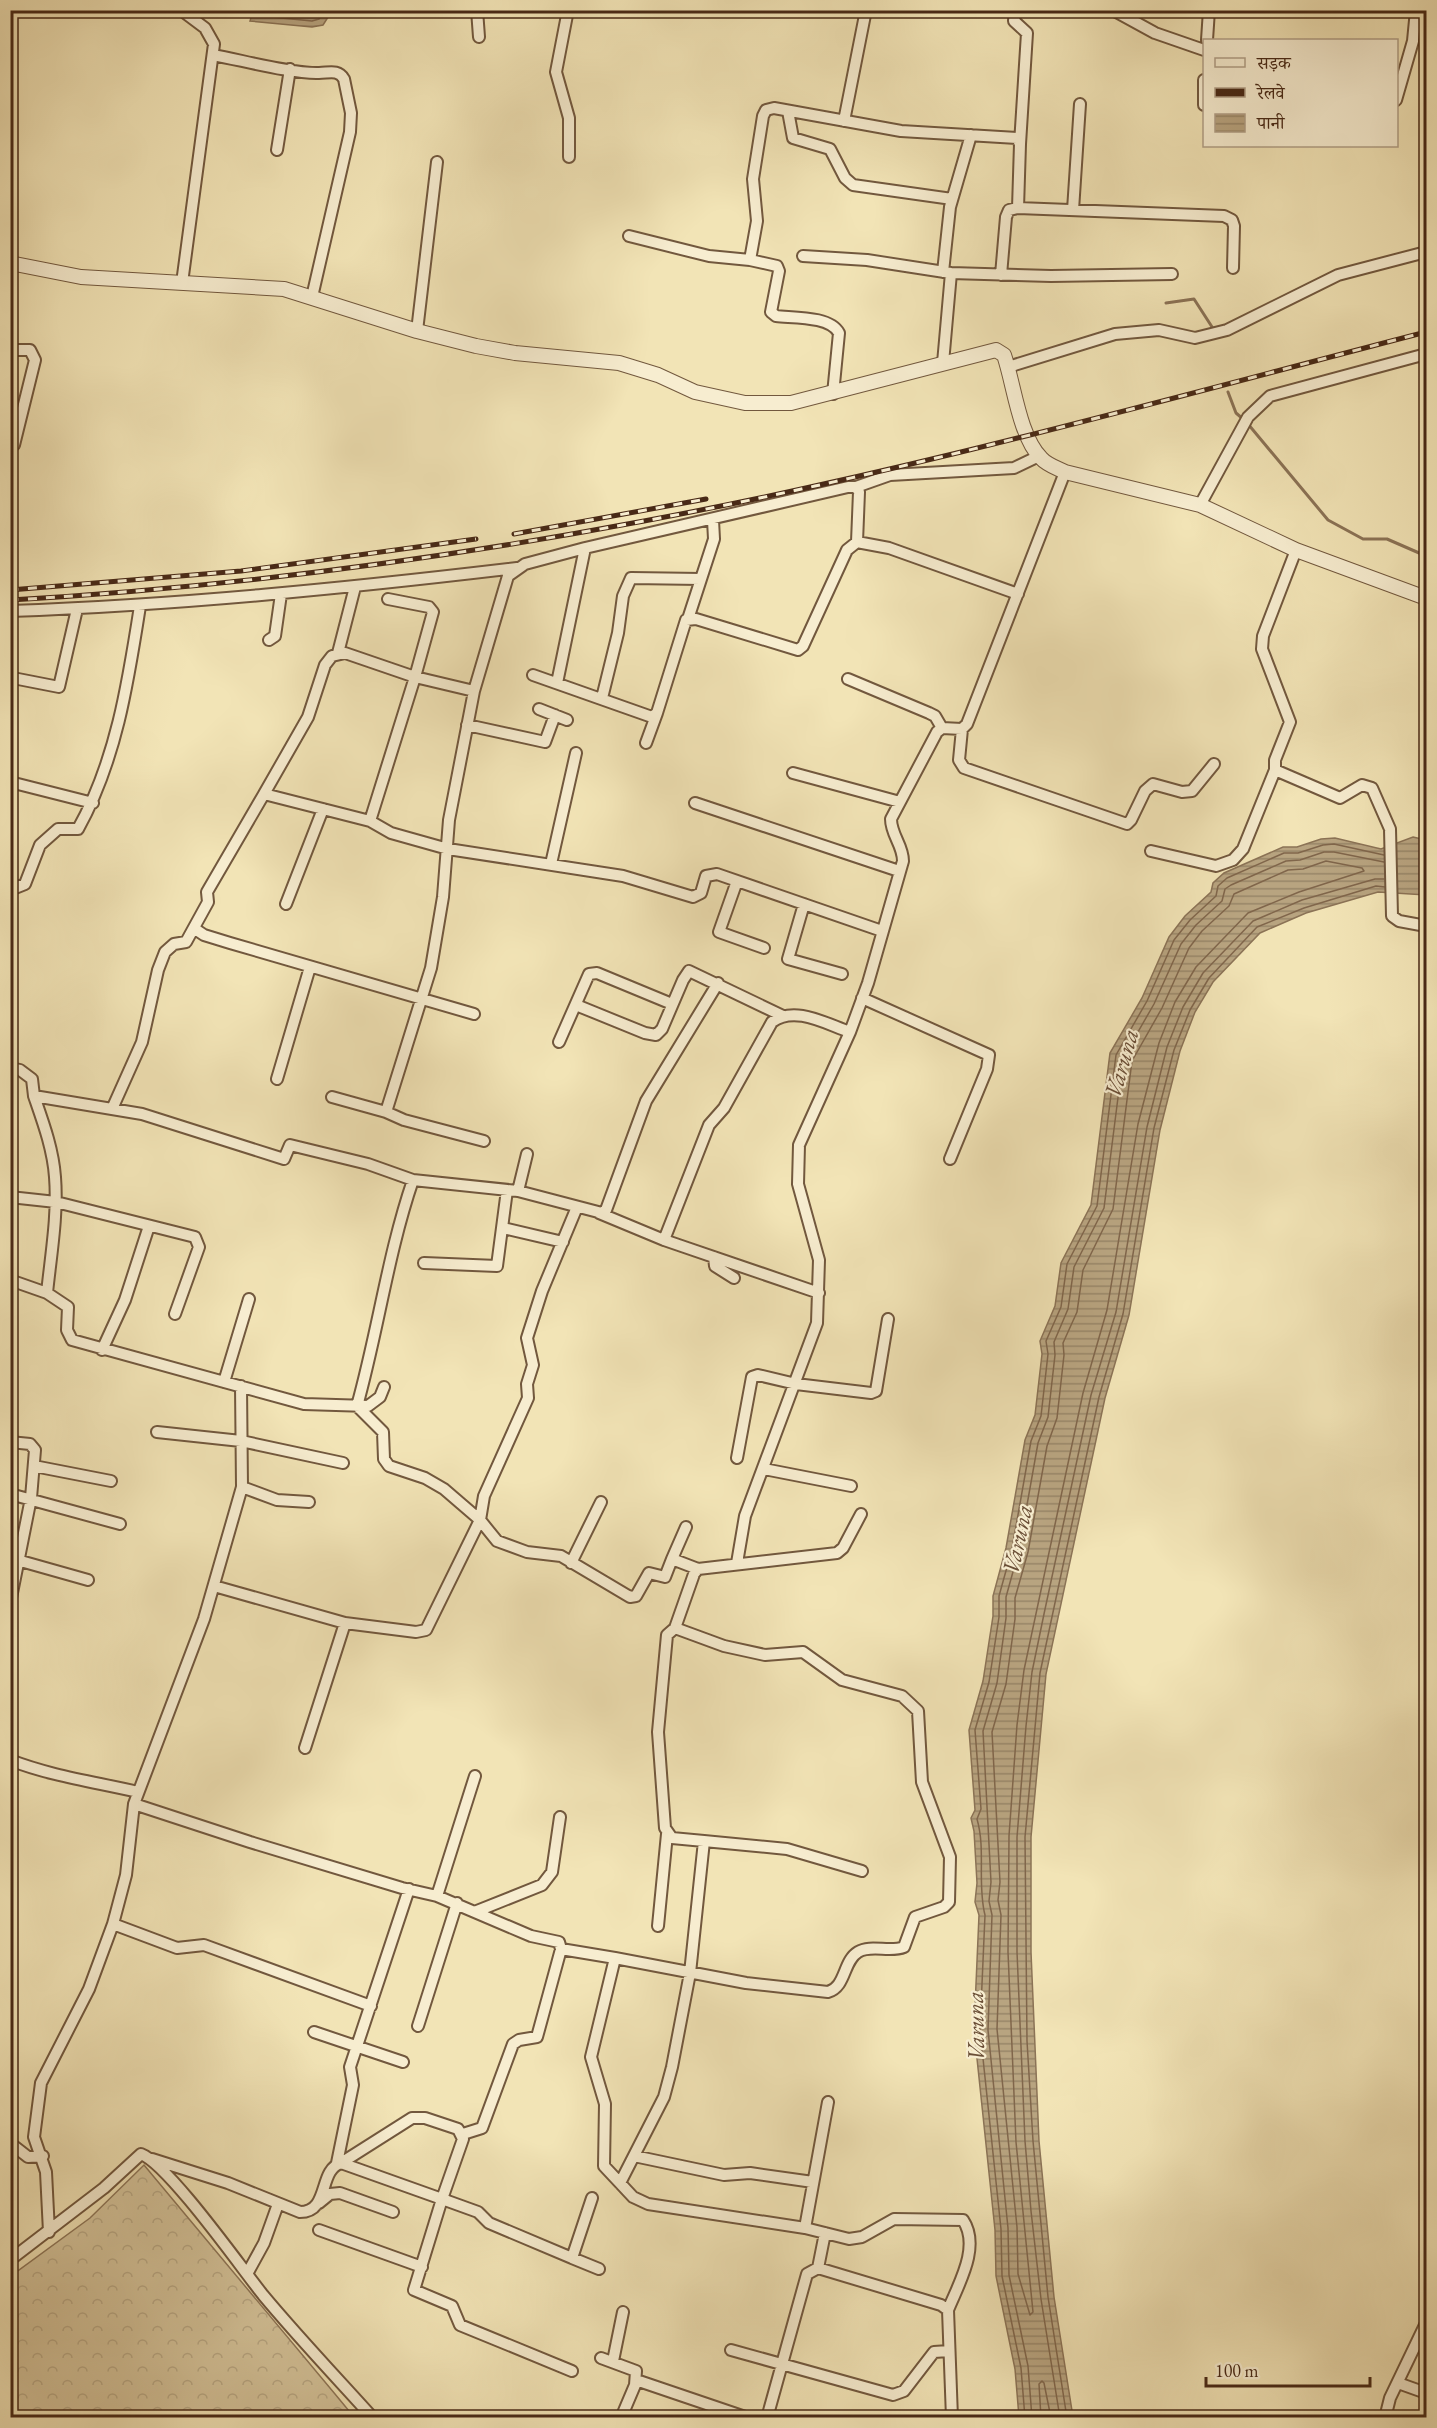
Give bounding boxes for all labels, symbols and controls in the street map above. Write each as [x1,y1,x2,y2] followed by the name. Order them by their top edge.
[1203,39,1398,147] legend
[1256,51,1292,74] text: सड़क
[1255,81,1286,104] text: रेलवे
[1256,111,1286,134] text: पानी
[1096,1025,1146,1101] water label: Varuna
[995,1502,1039,1576] water label: Varuna
[959,1991,991,2061] water label: Varuna
[1206,2350,1370,2388] scale bar
[1215,2359,1259,2382] text: 100 m

